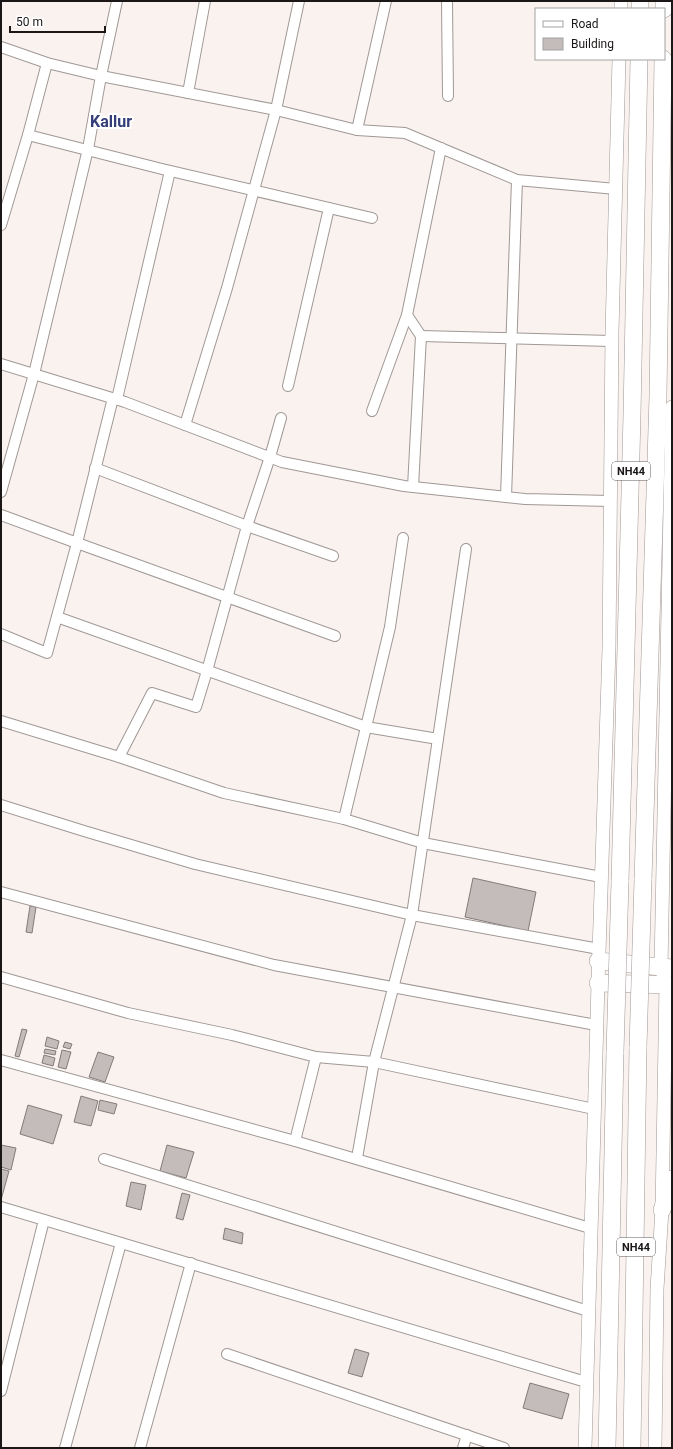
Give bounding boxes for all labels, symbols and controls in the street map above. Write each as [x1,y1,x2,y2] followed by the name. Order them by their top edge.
[10,8,105,34] scale bar
[535,8,665,60] legend
[16,15,43,29] text: 50 m
[571,17,599,31] text: Road
[571,37,614,51] text: Building
[90,112,132,131] district label: Kallur
[612,462,650,480] road number: NH44
[617,1238,655,1256] road number: NH44

